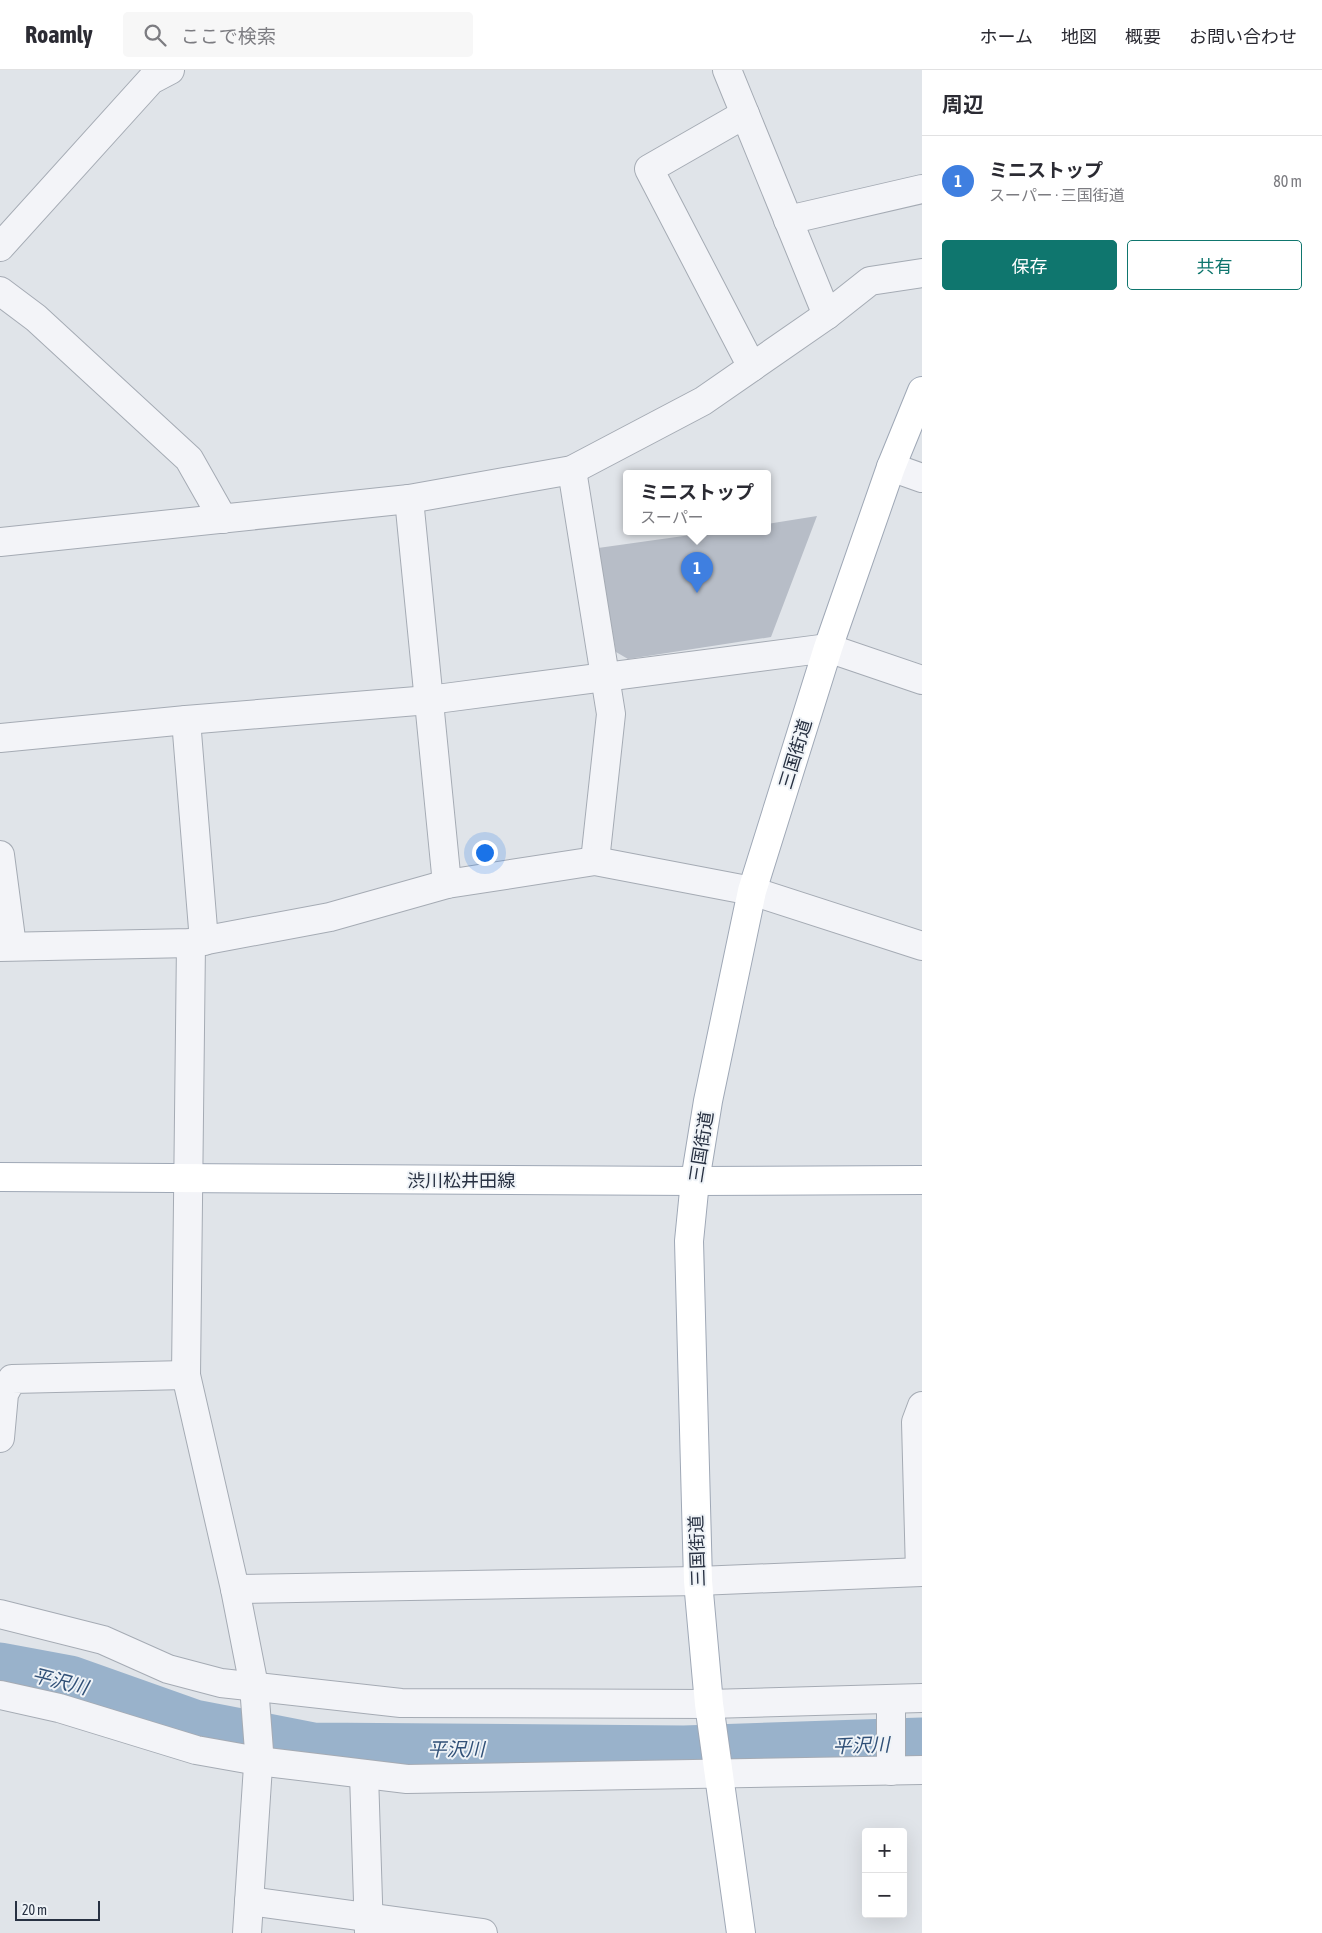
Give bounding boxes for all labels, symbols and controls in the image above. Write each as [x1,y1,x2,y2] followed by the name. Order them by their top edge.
[123,12,473,57] search box
[25,21,93,48] text: Roamly
[141,21,169,49] icon: search
[181,25,276,47] text: ここで検索
[980,26,1033,47] text: ホーム
[1061,26,1097,47] text: 地図
[1125,26,1161,47] text: 概要
[1189,26,1297,47] text: お問い合わせ
[942,92,984,116] text: 周辺
[989,159,1103,181] text: ミニストップ
[954,172,962,190] text: 1
[1273,172,1302,190] text: 80 m
[989,186,1125,204] text: スーパー · 三国街道
[942,240,1117,290] button: 保存
[1127,240,1302,290] button: 共有
[623,470,771,535] popup
[640,481,754,503] text: ミニストップ
[640,508,704,526] text: スーパー
[681,552,713,593] pin: 1
[774,717,816,791] street label: 三国街道
[472,840,498,866] your location
[685,1110,717,1184] street label: 三国街道
[407,1170,515,1191] street label: 渋川松井田線
[685,1515,709,1587] street label: 三国街道
[30,1663,92,1699] water label: 平沢川
[832,1733,892,1757] water label: 平沢川
[427,1738,486,1760] water label: 平沢川
[862,1828,907,1918] map controls
[862,1828,907,1873] button: +
[862,1873,907,1918] button: −
[15,1898,100,1921] scale bar
[22,1902,47,1918] text: 20 m

